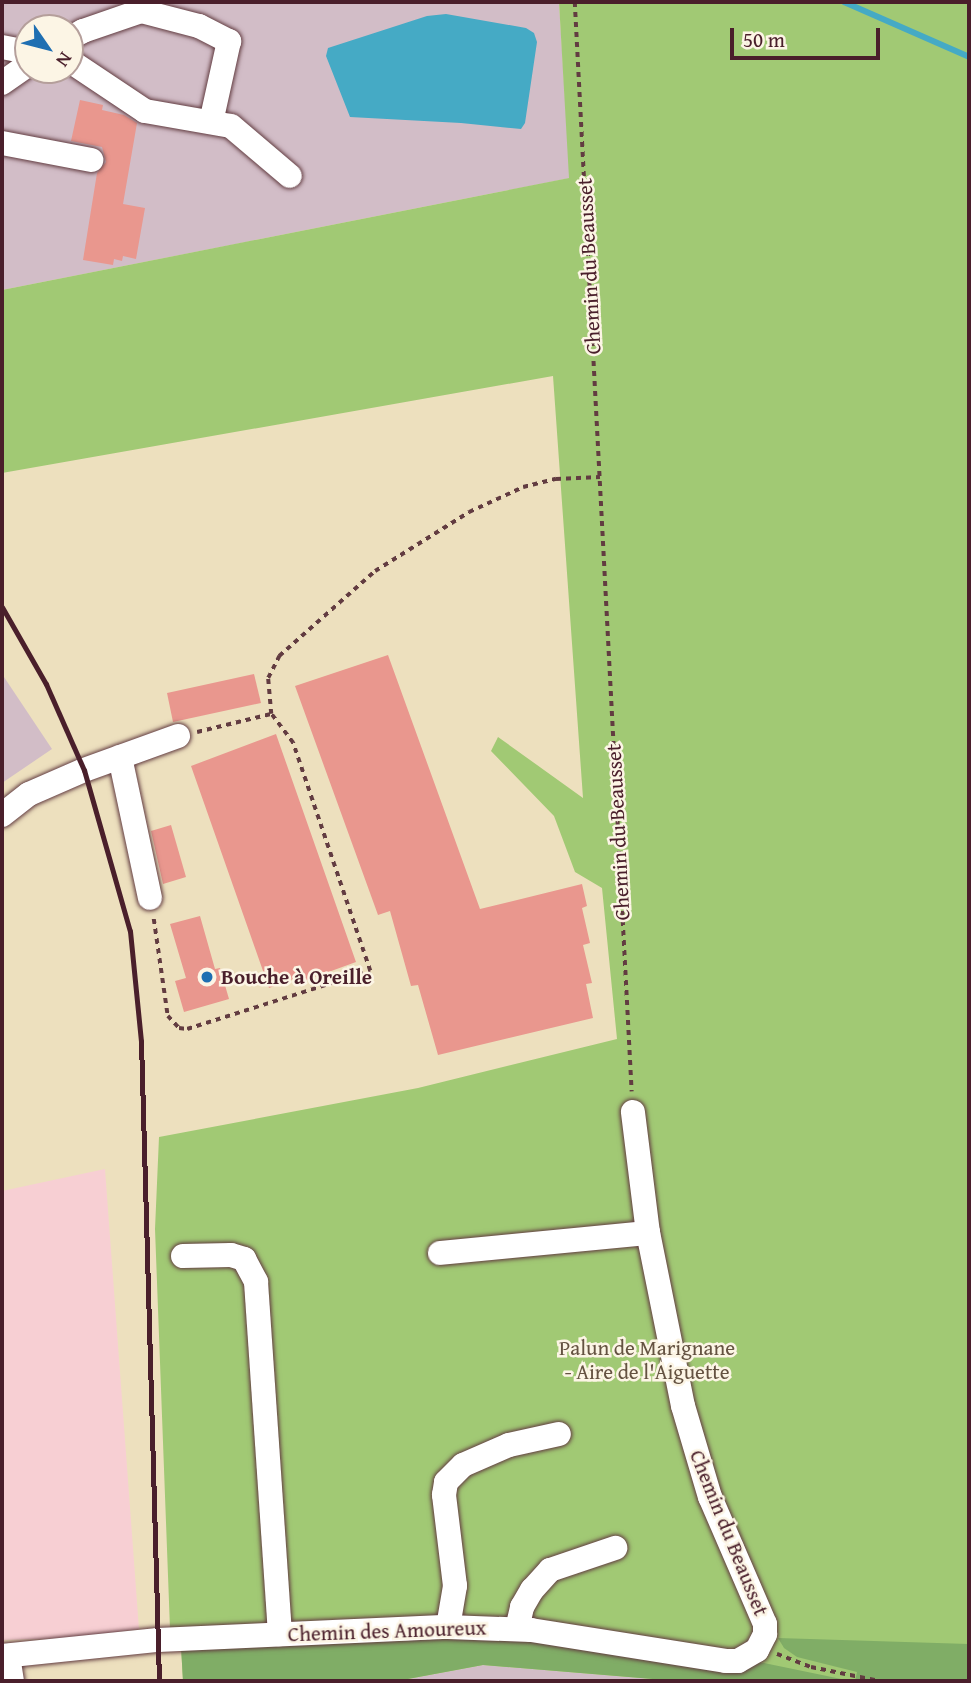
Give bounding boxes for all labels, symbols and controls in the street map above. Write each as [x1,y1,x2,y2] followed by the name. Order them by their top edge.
[14,14,84,84] north arrow
[733,14,884,58] scale bar
[743,24,785,55] text: 50 m
[49,47,80,73] text: N
[572,177,606,355] street label: Chemin du Beausset
[601,743,635,921] street label: Chemin du Beausset
[221,964,372,990] place label: Bouche à Oreille
[199,969,215,985] marker: Bouche à Oreille
[559,1335,735,1385] park label: Palun de Marignane - Aire de l'Aiguette
[684,1446,774,1620] street label: Chemin du Beausset
[287,1615,487,1647] street label: Chemin des Amoureux

